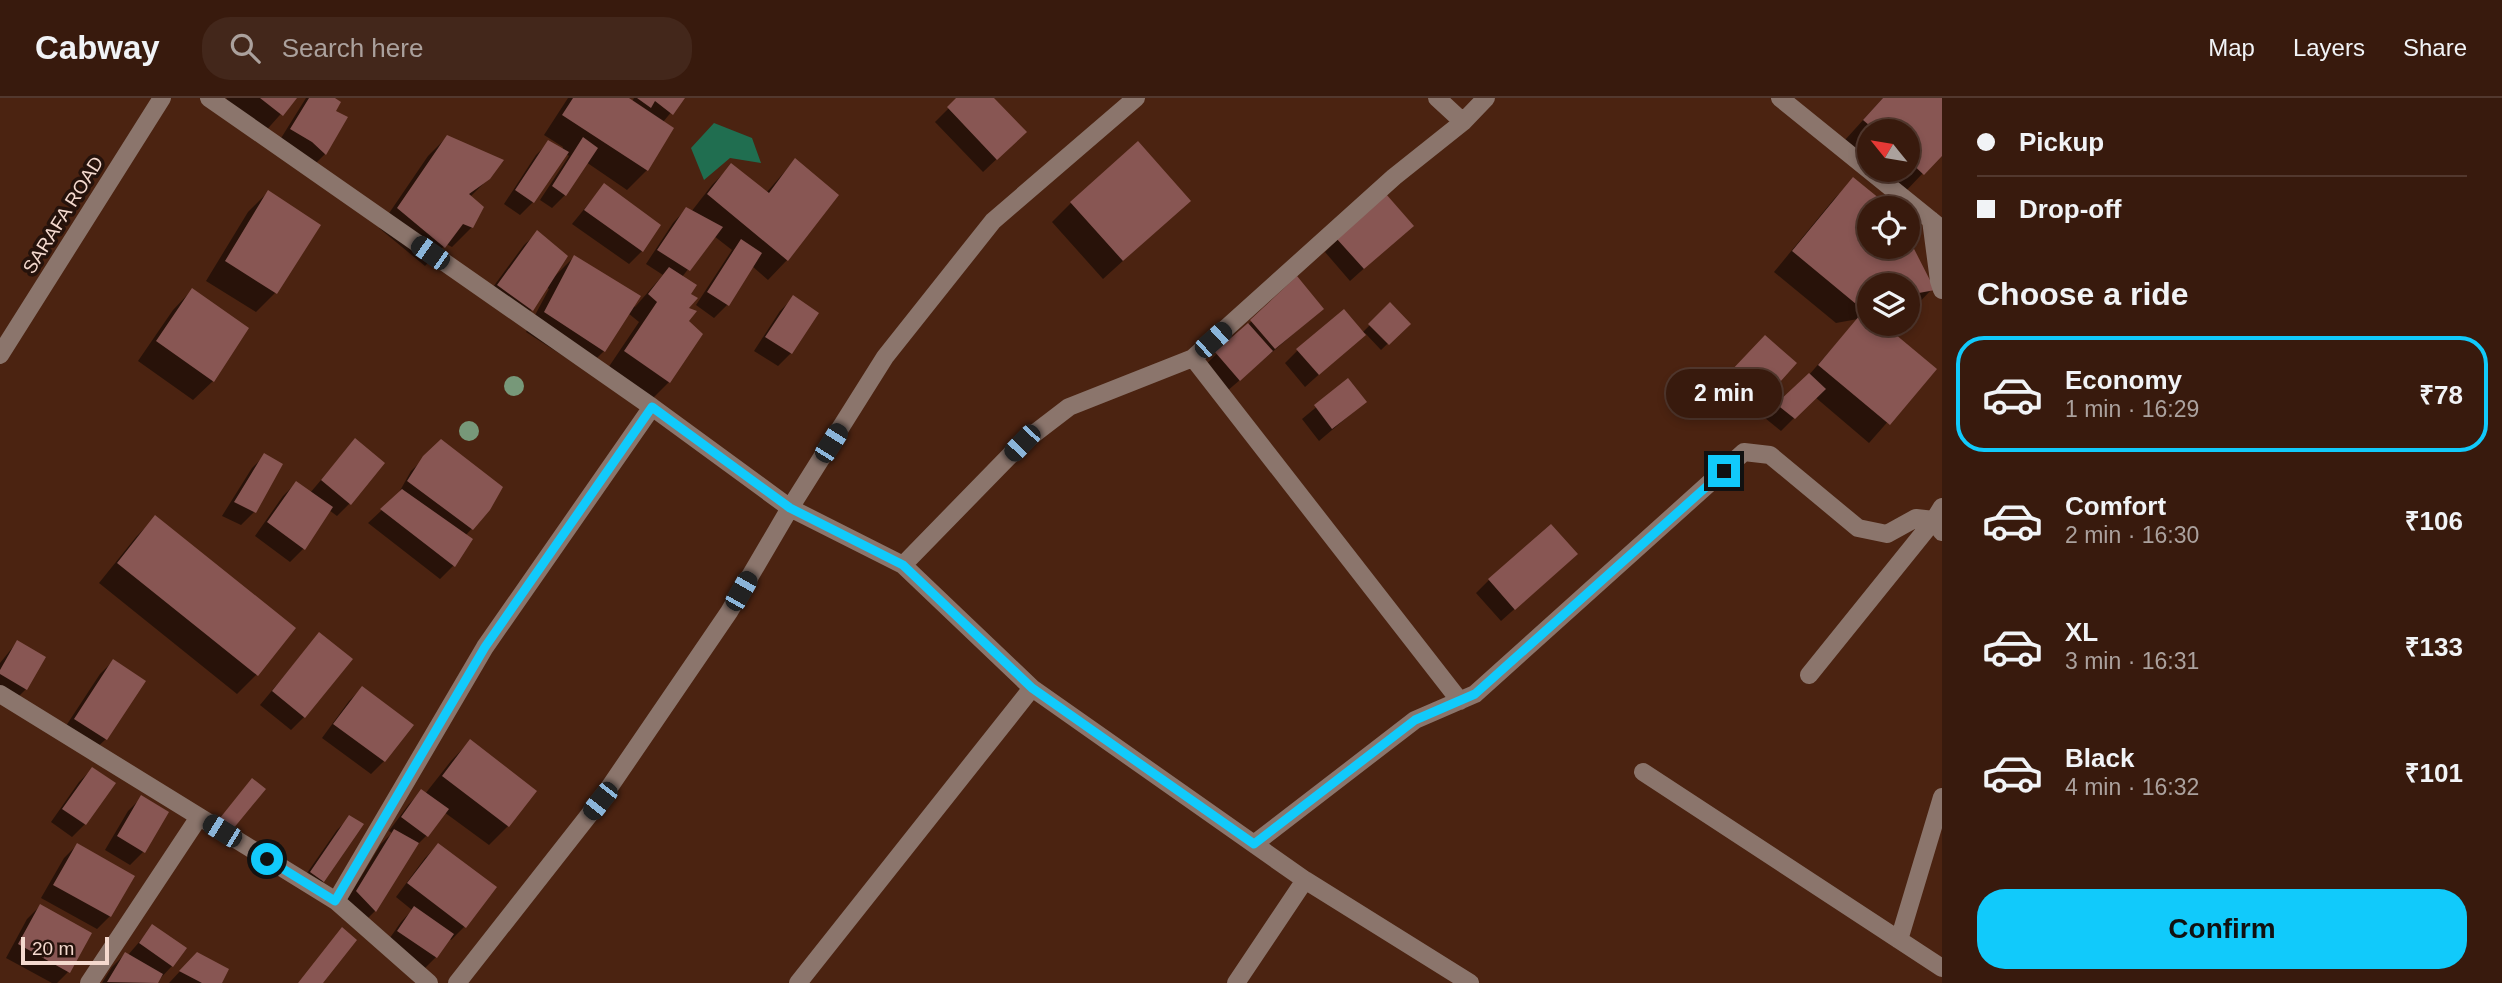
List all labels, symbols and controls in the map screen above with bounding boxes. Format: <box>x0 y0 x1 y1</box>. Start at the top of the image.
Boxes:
search box <box>202 17 692 80</box>
text: Cabway <box>35 29 160 66</box>
icon: search <box>226 29 264 67</box>
text: Search here <box>282 33 423 63</box>
text: Map <box>2208 34 2255 61</box>
text: Layers <box>2293 34 2365 61</box>
text: Share <box>2403 34 2467 61</box>
north arrow <box>1857 119 1920 182</box>
map controls <box>1857 119 1920 336</box>
text: Pickup <box>2019 127 2104 157</box>
street label: SARAFA ROAD <box>19 153 107 277</box>
text: Drop-off <box>2019 194 2122 224</box>
button: locate <box>1857 196 1920 259</box>
car <box>407 232 454 274</box>
button: layers <box>1857 273 1920 336</box>
text: Choose a ride <box>1977 276 2189 312</box>
car <box>1191 318 1236 362</box>
icon: car <box>1981 363 2044 426</box>
text: Economy <box>2065 365 2182 395</box>
callout: 2 min <box>1666 370 1782 418</box>
text: 2 min <box>1694 380 1754 406</box>
text: ₹78 <box>2419 380 2463 410</box>
text: 1 min · 16:29 <box>2065 396 2199 422</box>
car <box>811 420 852 466</box>
car <box>1000 421 1045 465</box>
route end <box>1708 455 1740 487</box>
icon: car <box>1981 489 2044 552</box>
text: Comfort <box>2065 491 2166 521</box>
text: ₹106 <box>2405 506 2463 536</box>
text: 2 min · 16:30 <box>2065 522 2199 548</box>
car <box>722 568 761 614</box>
icon: car <box>1981 615 2044 678</box>
text: XL <box>2065 617 2098 647</box>
text: ₹133 <box>2405 632 2463 662</box>
text: 3 min · 16:31 <box>2065 648 2199 674</box>
icon: car <box>1981 741 2044 804</box>
text: Black <box>2065 743 2134 773</box>
text: ₹101 <box>2405 758 2463 788</box>
text: 4 min · 16:32 <box>2065 774 2199 800</box>
car <box>579 778 622 824</box>
car <box>199 811 246 851</box>
route start <box>251 843 283 875</box>
button: Confirm <box>1977 889 2467 969</box>
scale bar <box>21 934 108 966</box>
text: 20 m <box>32 938 74 959</box>

